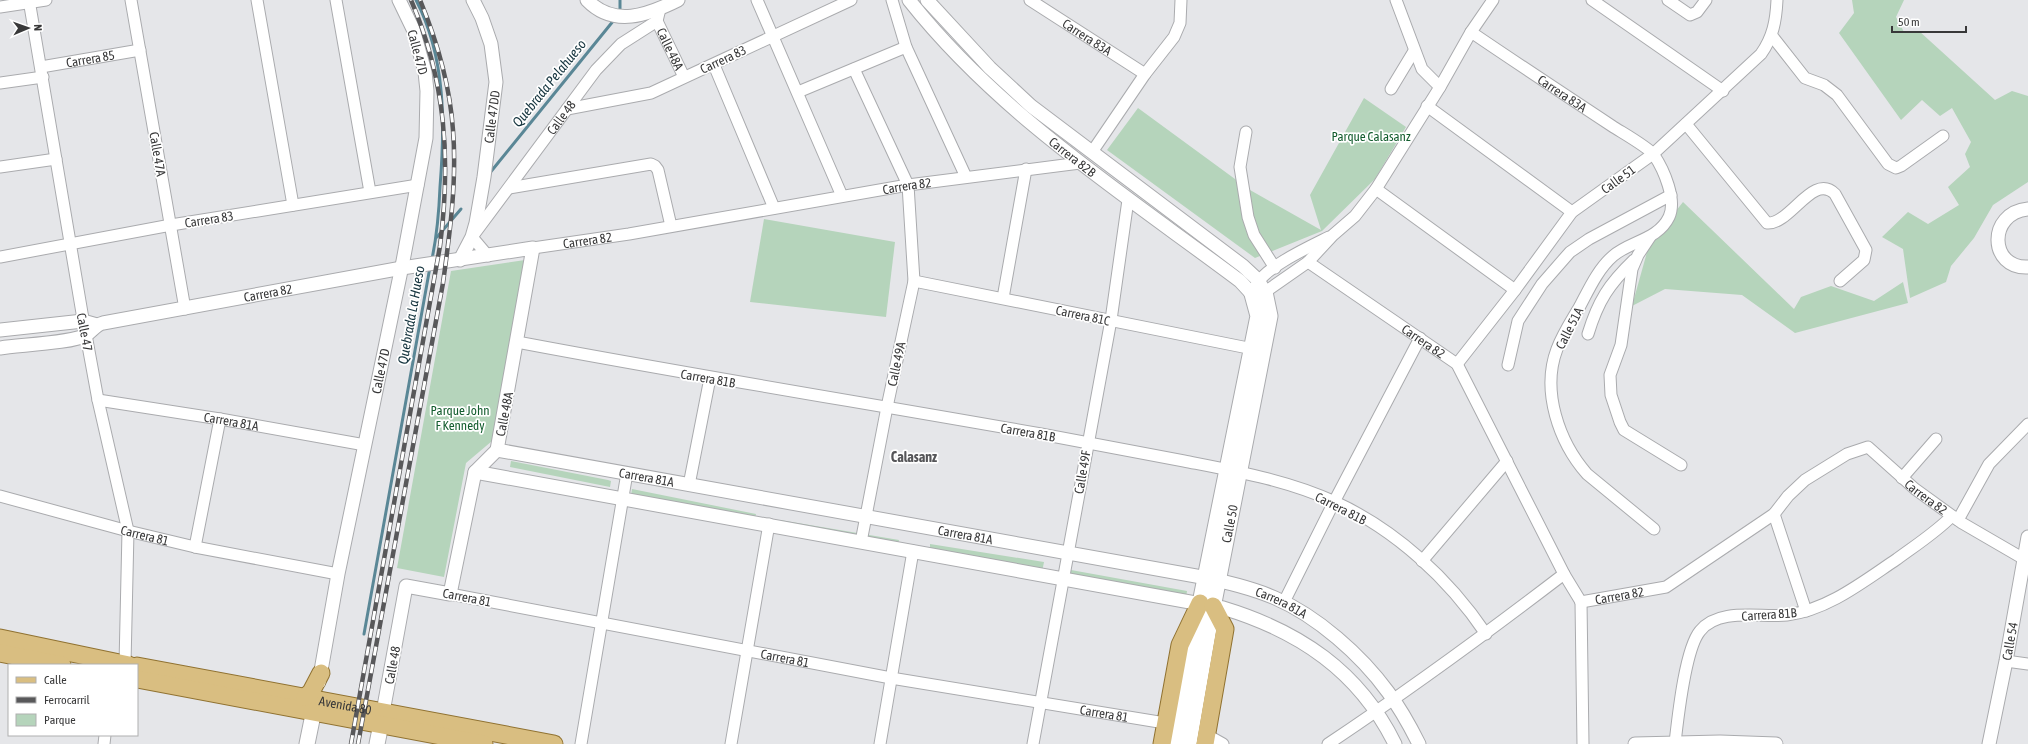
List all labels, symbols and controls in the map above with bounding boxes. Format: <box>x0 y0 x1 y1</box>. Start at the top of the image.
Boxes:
north arrow <box>8 8 48 48</box>
scale bar <box>1892 8 1966 34</box>
text: 50 m <box>1898 15 1920 29</box>
street label: Carrera 83A <box>1060 16 1115 59</box>
text: N <box>32 24 44 31</box>
street label: Calle 48A <box>653 26 687 73</box>
street label: Calle 47D <box>404 28 431 76</box>
water label: Quebrada Pelahueso <box>509 36 589 130</box>
street label: Carrera 83 <box>698 42 749 77</box>
street label: Carrera 85 <box>65 47 116 71</box>
street label: Carrera 83A <box>1535 72 1590 116</box>
street label: Calle 47DD <box>481 89 503 144</box>
street label: Calle 48 <box>544 98 579 138</box>
park label: Parque Calasanz <box>1331 129 1411 144</box>
street label: Calle 47A <box>146 131 169 178</box>
street label: Carrera 82B <box>1046 134 1099 181</box>
street label: Calle 51 <box>1598 162 1638 197</box>
street label: Carrera 82 <box>881 175 932 197</box>
street label: Carrera 83 <box>184 208 234 231</box>
street label: Carrera 82 <box>562 230 613 252</box>
water label: Quebrada La Hueso <box>394 264 428 366</box>
street label: Carrera 82 <box>243 281 294 305</box>
street label: Carrera 81C <box>1054 302 1111 329</box>
street label: Calle 51A <box>1553 304 1587 352</box>
street label: Calle 47 <box>73 312 96 352</box>
street label: Carrera 82 <box>1399 321 1448 362</box>
street label: Calle 49A <box>884 340 909 388</box>
street label: Calle 47D <box>369 347 393 395</box>
street label: Carrera 81B <box>679 366 737 391</box>
street label: Calle 48A <box>493 390 516 438</box>
park label: Parque John F Kennedy <box>431 403 490 433</box>
street label: Carrera 81A <box>203 410 261 434</box>
street label: Carrera 81B <box>999 420 1057 445</box>
street label: Calle 49F <box>1071 448 1094 495</box>
district label: Calasanz <box>891 449 937 465</box>
street label: Carrera 81A <box>618 465 676 490</box>
street label: Carrera 82 <box>1901 476 1950 518</box>
street label: Carrera 81B <box>1313 489 1370 528</box>
street label: Calle 50 <box>1219 503 1241 544</box>
street label: Carrera 81 <box>119 522 170 549</box>
street label: Carrera 81A <box>937 523 995 547</box>
street label: Carrera 81A <box>1253 584 1310 622</box>
street label: Carrera 82 <box>1594 584 1645 607</box>
street label: Carrera 81 <box>441 585 492 610</box>
street label: Carrera 81B <box>1741 605 1798 624</box>
street label: Calle 54 <box>1999 621 2021 661</box>
street label: Calle 48 <box>382 645 403 685</box>
street label: Carrera 81 <box>759 646 810 670</box>
legend <box>8 664 138 736</box>
text: Calle <box>44 673 67 687</box>
text: Ferrocarril <box>44 693 91 707</box>
street label: Avenida 80 <box>318 693 373 718</box>
street label: Carrera 81 <box>1079 702 1130 725</box>
text: Parque <box>44 713 76 727</box>

